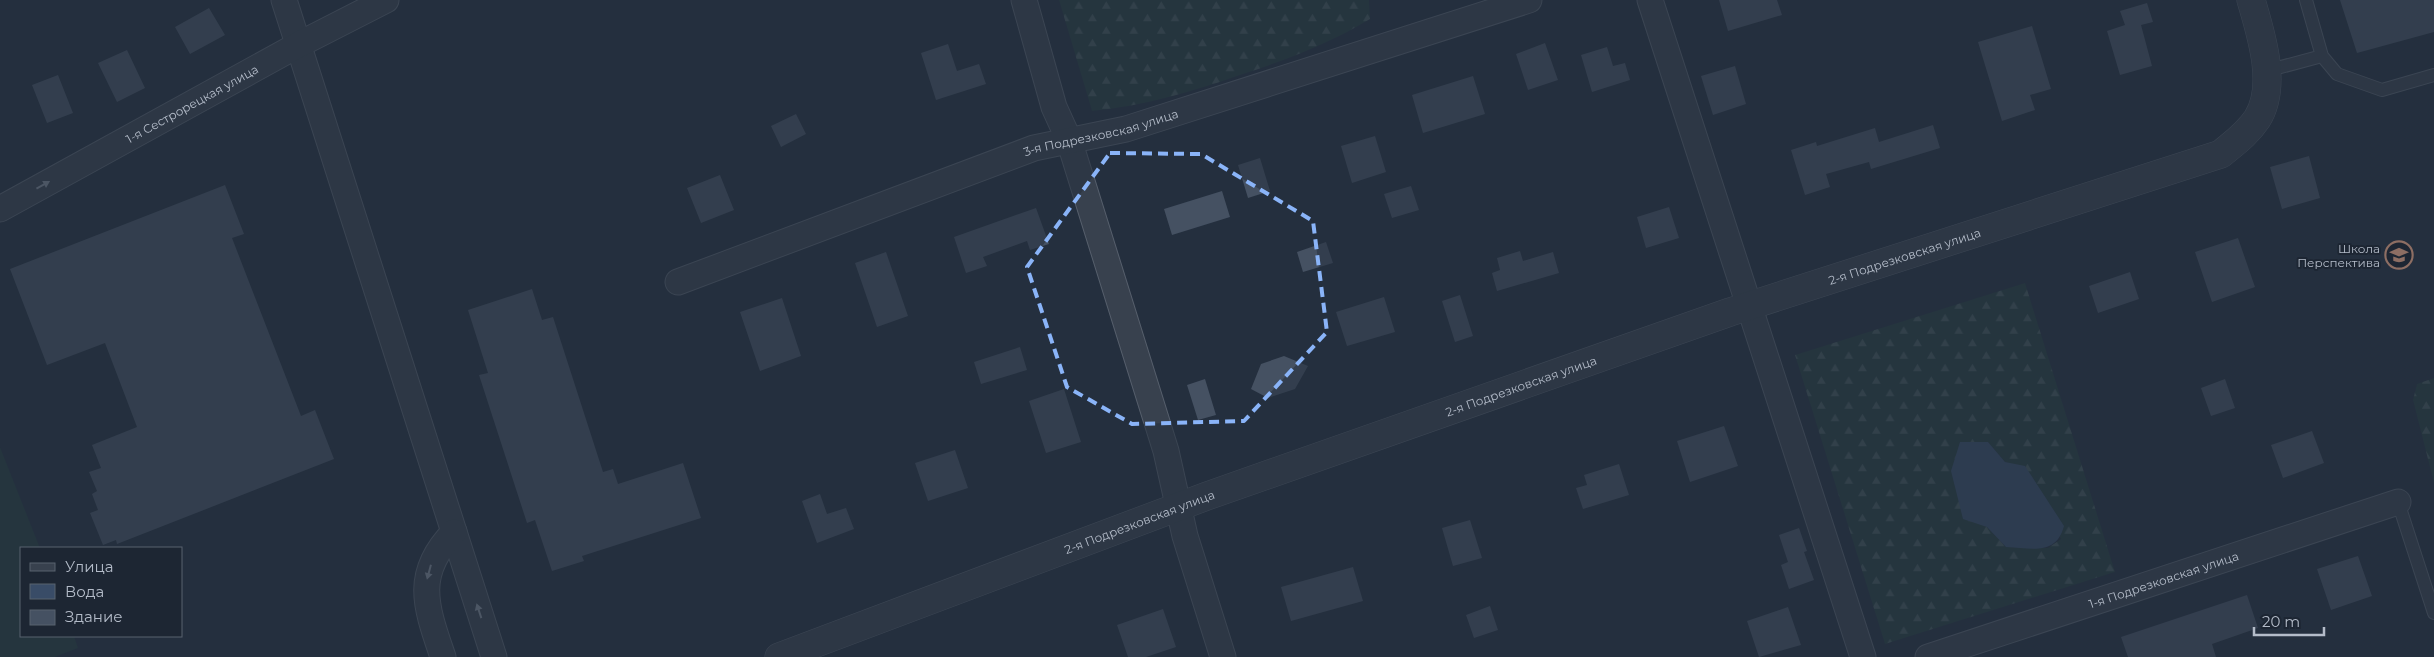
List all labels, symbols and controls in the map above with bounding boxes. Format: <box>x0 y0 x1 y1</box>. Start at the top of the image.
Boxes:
street label: 1-я Сестрорецкая улица <box>123 61 261 146</box>
street label: 3-я Подрезковская улица <box>1021 105 1180 159</box>
one-way arrow <box>36 181 49 190</box>
street label: 2-я Подрезковская улица <box>1826 224 1983 287</box>
school or university icon: Школа Перспектива <box>2384 240 2414 270</box>
place label: Школа Перспектива <box>2297 241 2380 270</box>
street label: 2-я Подрезковская улица <box>1443 352 1598 419</box>
street label: 2-я Подрезковская улица <box>1062 486 1216 556</box>
legend <box>20 547 182 637</box>
street label: 1-я Подрезковская улица <box>2087 548 2240 611</box>
text: Улица <box>65 557 113 576</box>
one-way arrow <box>425 565 433 580</box>
text: Вода <box>65 582 104 601</box>
one-way arrow <box>475 603 483 618</box>
scale bar <box>2254 604 2324 636</box>
text: Здание <box>65 607 123 626</box>
text: 20 m <box>2262 612 2300 631</box>

